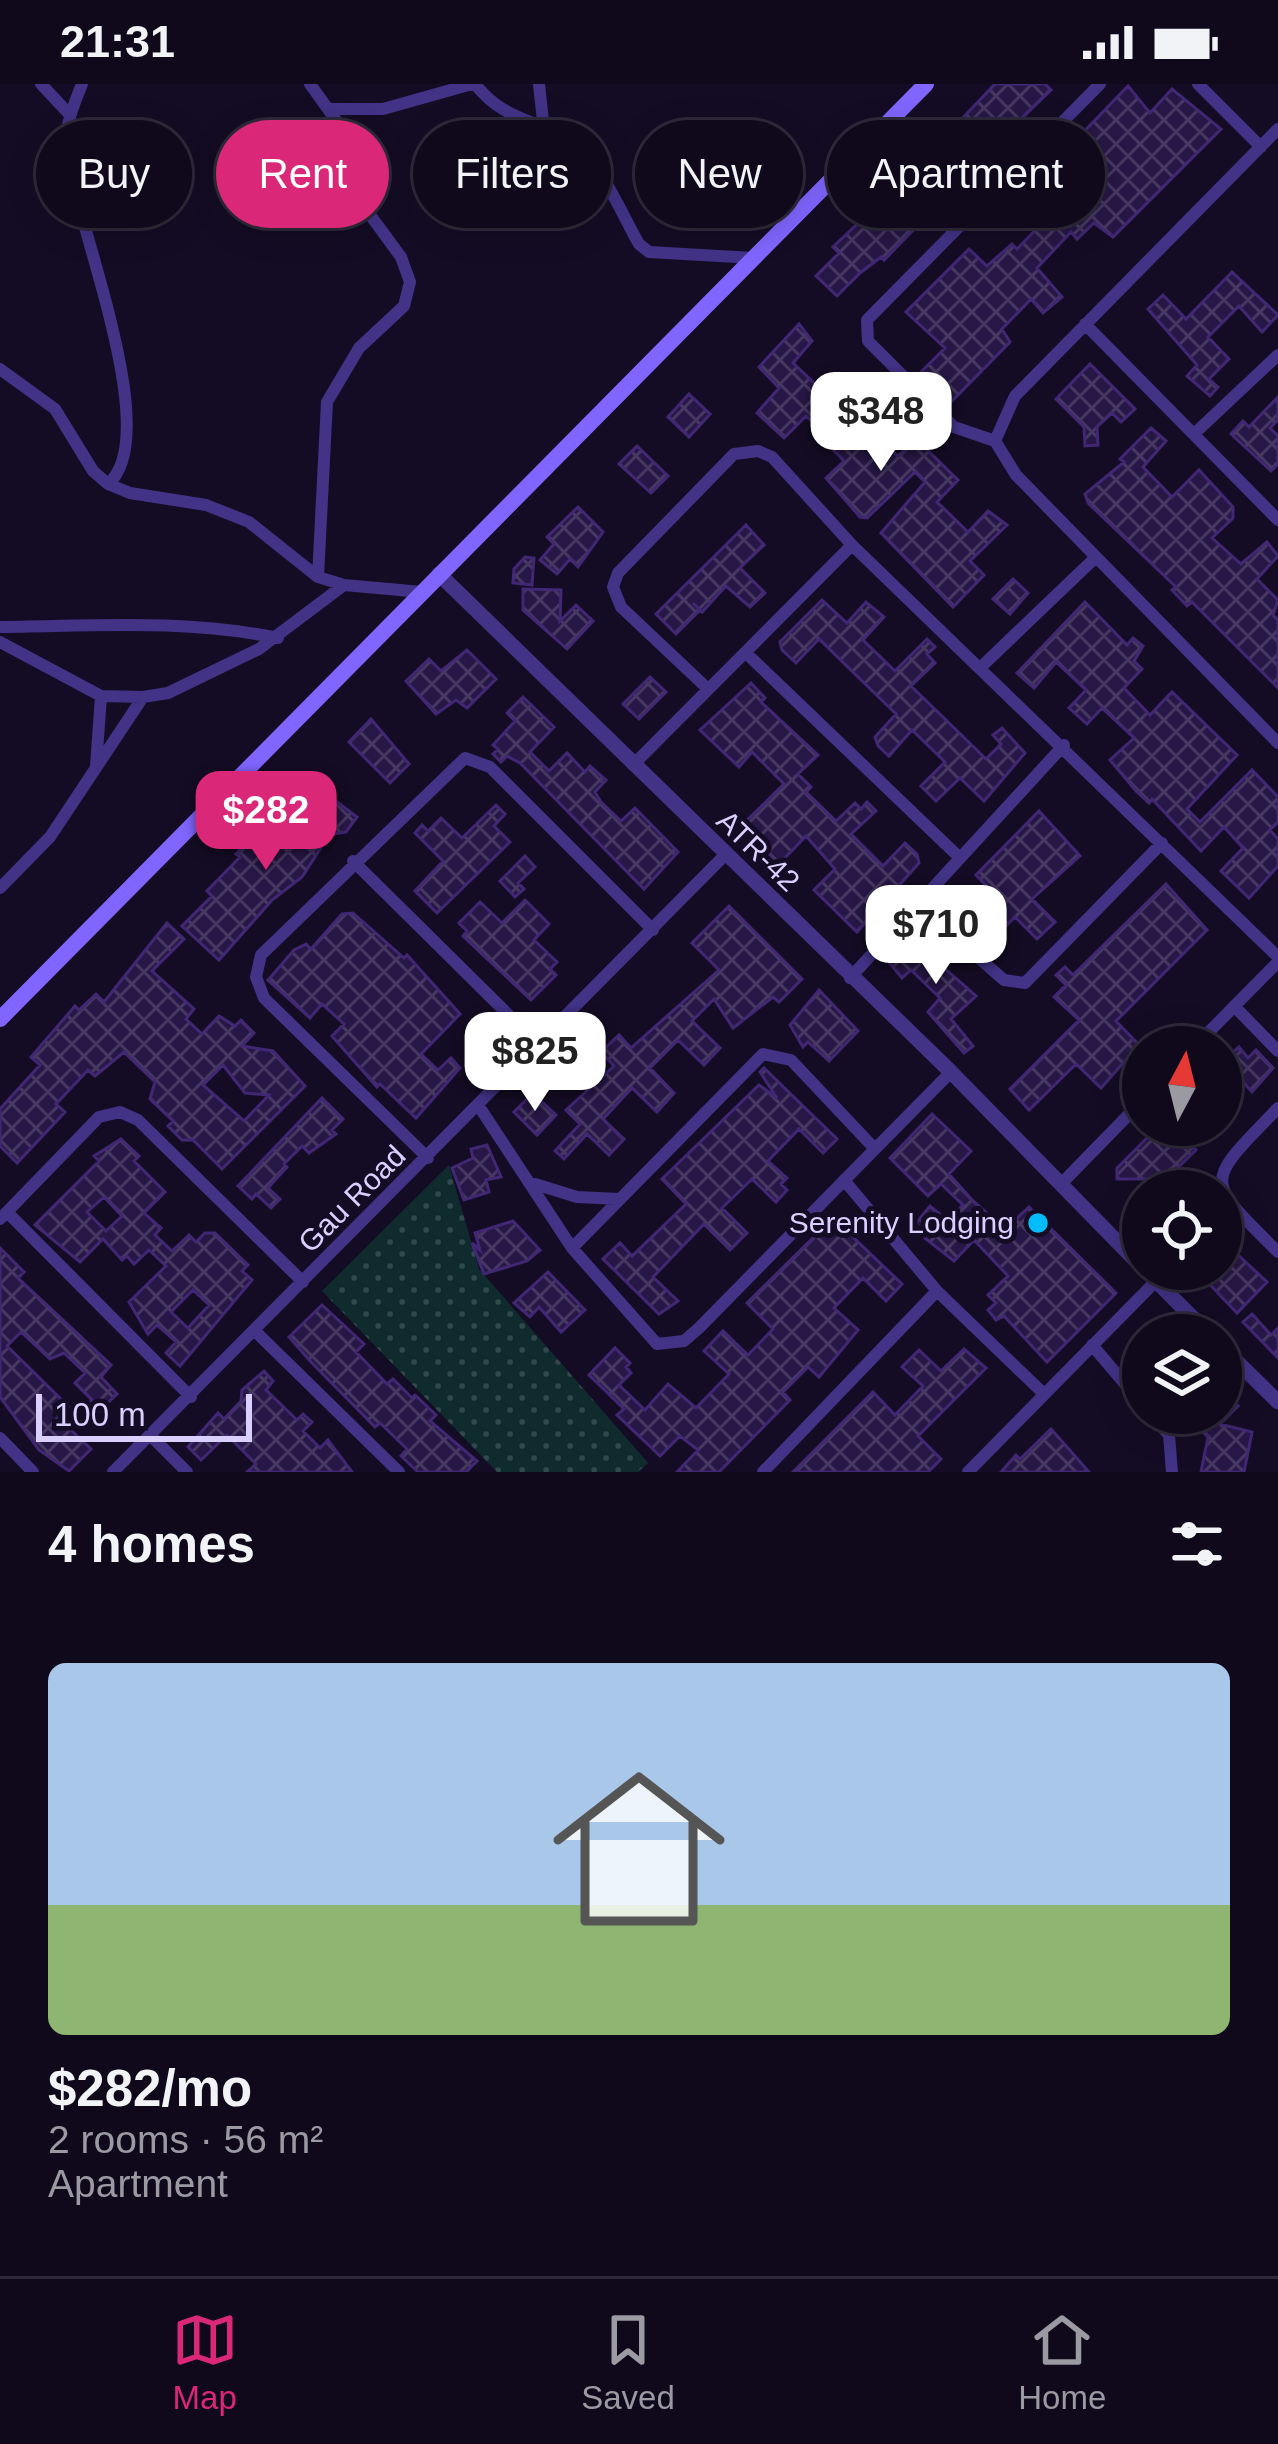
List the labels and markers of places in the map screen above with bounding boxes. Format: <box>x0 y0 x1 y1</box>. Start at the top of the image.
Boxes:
pin: $348 <box>810 372 952 474</box>
pin: $282 <box>195 771 337 873</box>
pin: $710 <box>865 885 1007 987</box>
pin: $825 <box>464 1012 606 1114</box>
place label: Serenity Lodging <box>789 1206 1014 1239</box>
marker: Serenity Lodging <box>1025 1210 1051 1236</box>

